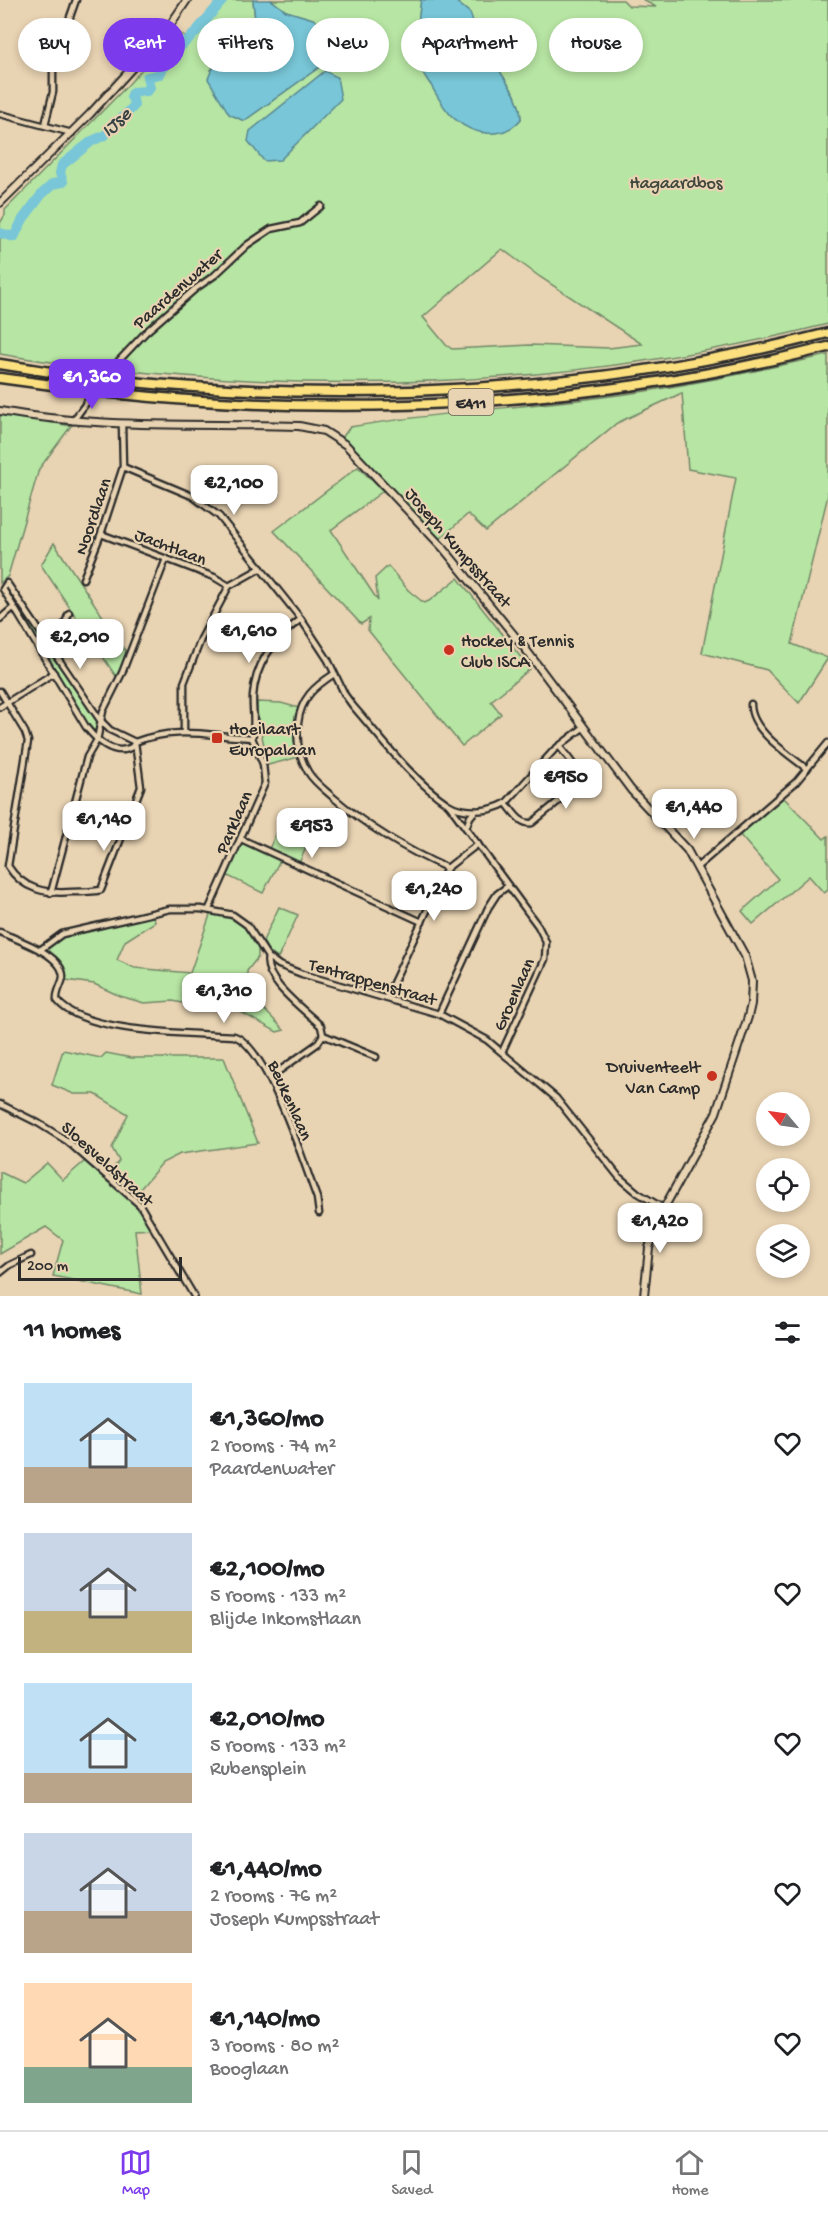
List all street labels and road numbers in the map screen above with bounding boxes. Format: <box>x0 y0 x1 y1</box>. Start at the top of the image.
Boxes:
street label: Paardenwater <box>129 244 229 335</box>
road number: E411 <box>448 389 494 415</box>
street label: Noordlaan <box>71 475 117 558</box>
street label: Joseph Kumpsstraat <box>399 484 516 614</box>
street label: Jachtlaan <box>131 525 209 572</box>
street label: Parklaan <box>212 788 259 859</box>
street label: Tentrappenstraat <box>305 955 440 1012</box>
street label: Groenlaan <box>490 955 541 1035</box>
street label: Beukenlaan <box>261 1057 316 1145</box>
street label: Sloesveldstraat <box>56 1118 158 1213</box>

